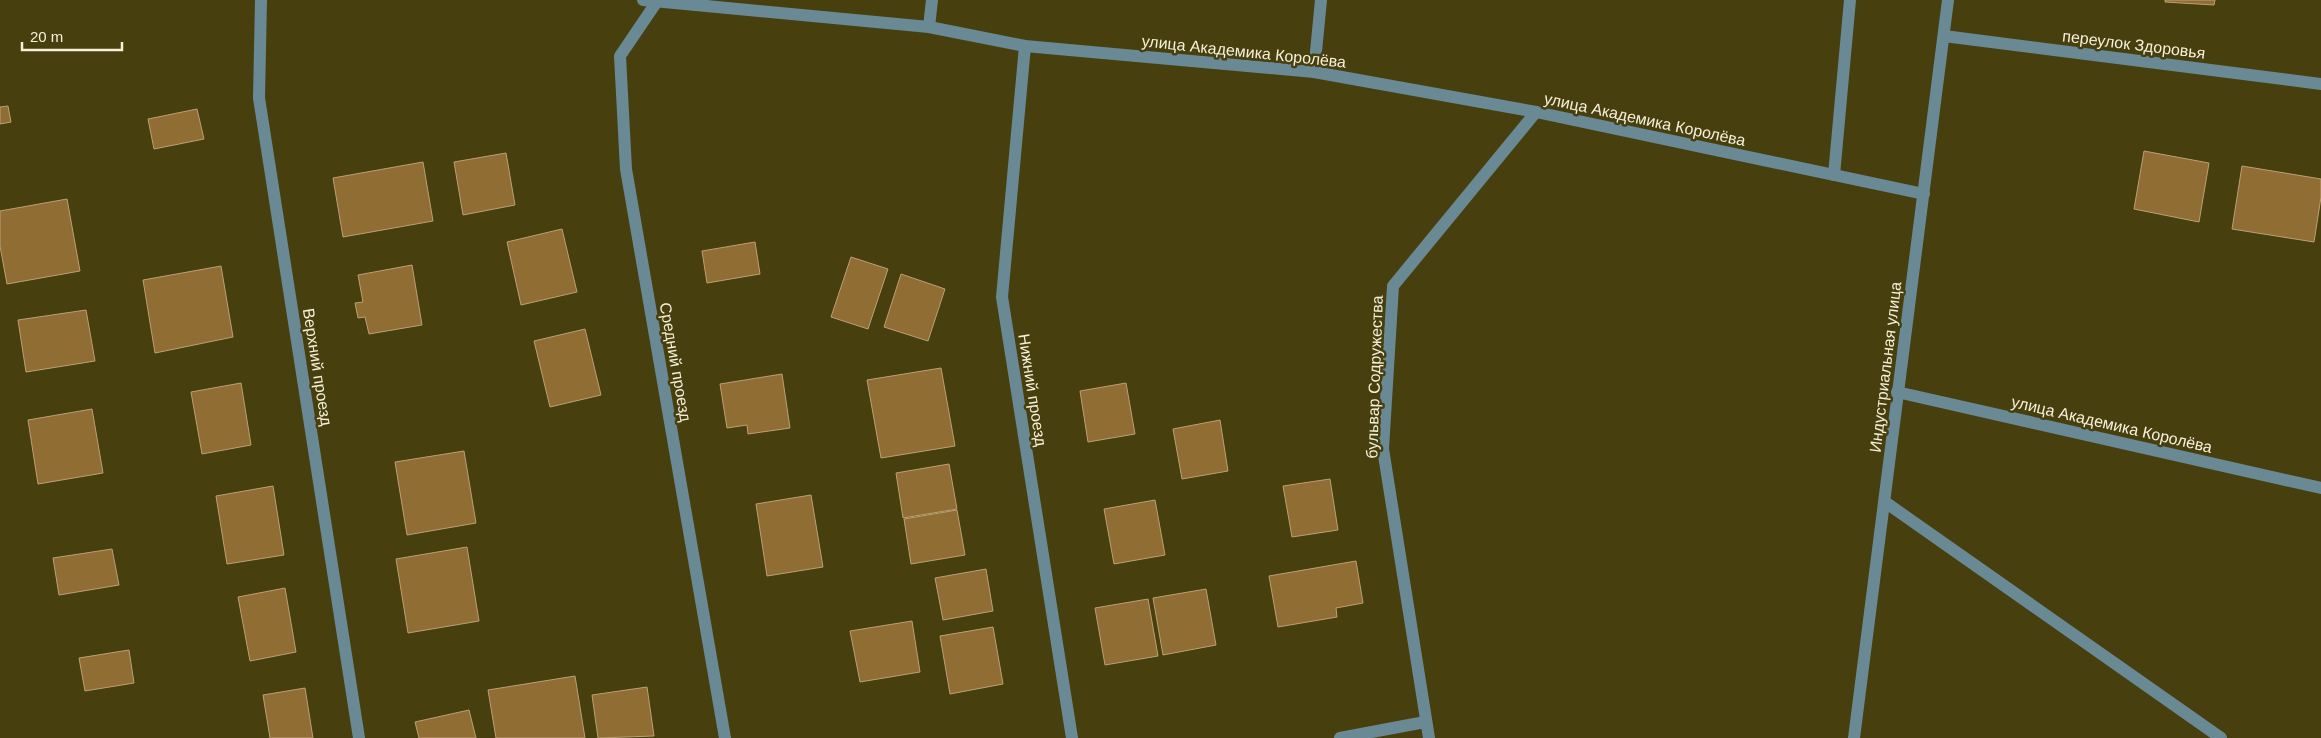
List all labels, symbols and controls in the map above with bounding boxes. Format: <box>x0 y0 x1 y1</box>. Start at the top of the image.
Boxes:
scale bar <box>22 20 122 52</box>
street label: переулок Здоровья <box>2061 27 2206 62</box>
text: 20 m <box>30 28 63 45</box>
street label: улица Академика Королёва <box>1141 32 1347 71</box>
street label: улица Академика Королёва <box>1543 90 1747 149</box>
street label: Индустриальная улица <box>1867 281 1904 453</box>
street label: бульвар Содружества <box>1363 295 1386 459</box>
street label: Средний проезд <box>657 301 694 424</box>
street label: Верхний проезд <box>300 307 335 428</box>
street label: Нижний проезд <box>1015 333 1050 448</box>
street label: улица Академика Королёва <box>2010 393 2214 456</box>

